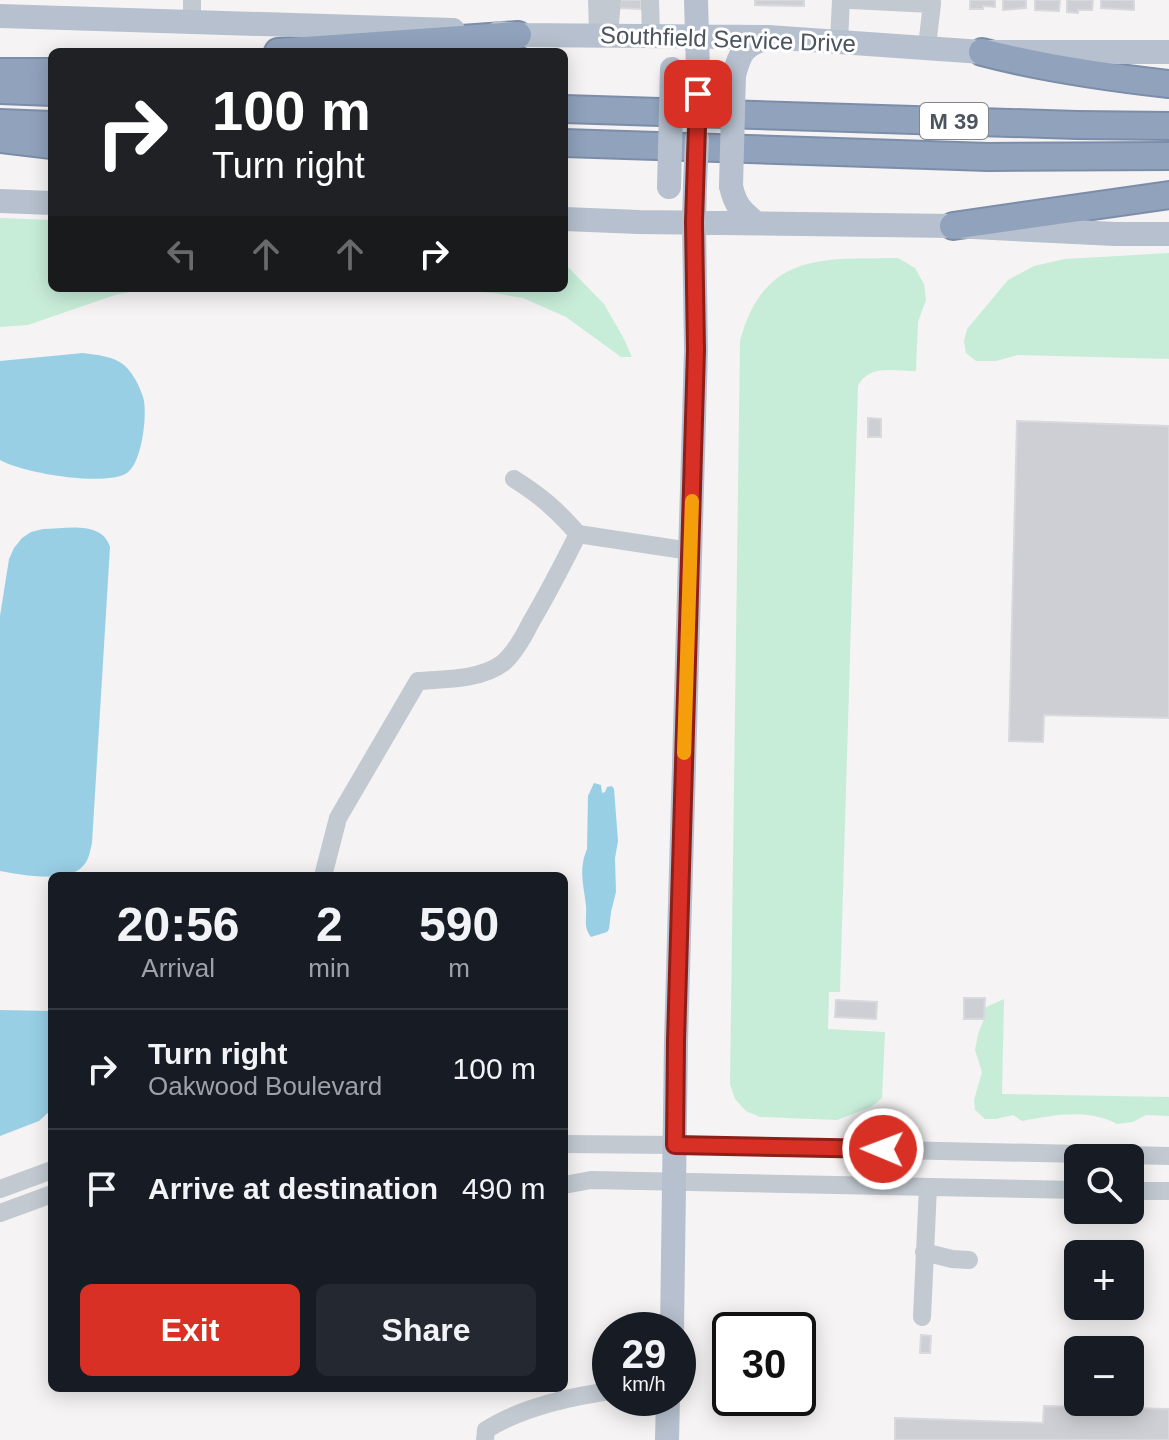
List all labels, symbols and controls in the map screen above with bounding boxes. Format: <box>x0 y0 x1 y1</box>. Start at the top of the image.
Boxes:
street label: Southfield Service Drive <box>600 21 856 57</box>
pin <box>664 60 732 128</box>
icon: arrive <box>676 72 720 116</box>
text: 100 m <box>212 79 371 142</box>
icon: right <box>80 80 184 184</box>
road number: M 39 <box>920 103 988 139</box>
text: Turn right <box>212 145 365 186</box>
icon: left <box>160 232 204 276</box>
icon: ahead <box>244 232 288 276</box>
icon: ahead <box>328 232 372 276</box>
icon: right <box>412 232 456 276</box>
text: 20:56 <box>117 898 240 951</box>
text: 2 <box>316 898 343 951</box>
text: 590 <box>419 898 499 951</box>
text: Arrival <box>141 953 215 983</box>
text: min <box>308 953 350 983</box>
text: m <box>448 953 470 983</box>
text: Turn right <box>148 1037 287 1070</box>
icon: right <box>80 1047 124 1091</box>
text: 100 m <box>453 1052 536 1085</box>
text: Oakwood Boulevard <box>148 1071 382 1101</box>
position arrow <box>841 1107 925 1191</box>
map controls <box>1064 1144 1144 1416</box>
button: search <box>1064 1144 1144 1224</box>
icon: arrive <box>80 1167 124 1211</box>
text: Arrive at destination <box>148 1172 438 1205</box>
text: 490 m <box>462 1172 545 1205</box>
button: + <box>1064 1240 1144 1320</box>
button: Exit <box>80 1284 300 1376</box>
button: Share <box>316 1284 536 1376</box>
speed limit sign: 30 <box>712 1312 816 1416</box>
text: 29 <box>622 1332 666 1376</box>
button: − <box>1064 1336 1144 1416</box>
text: km/h <box>622 1373 666 1395</box>

